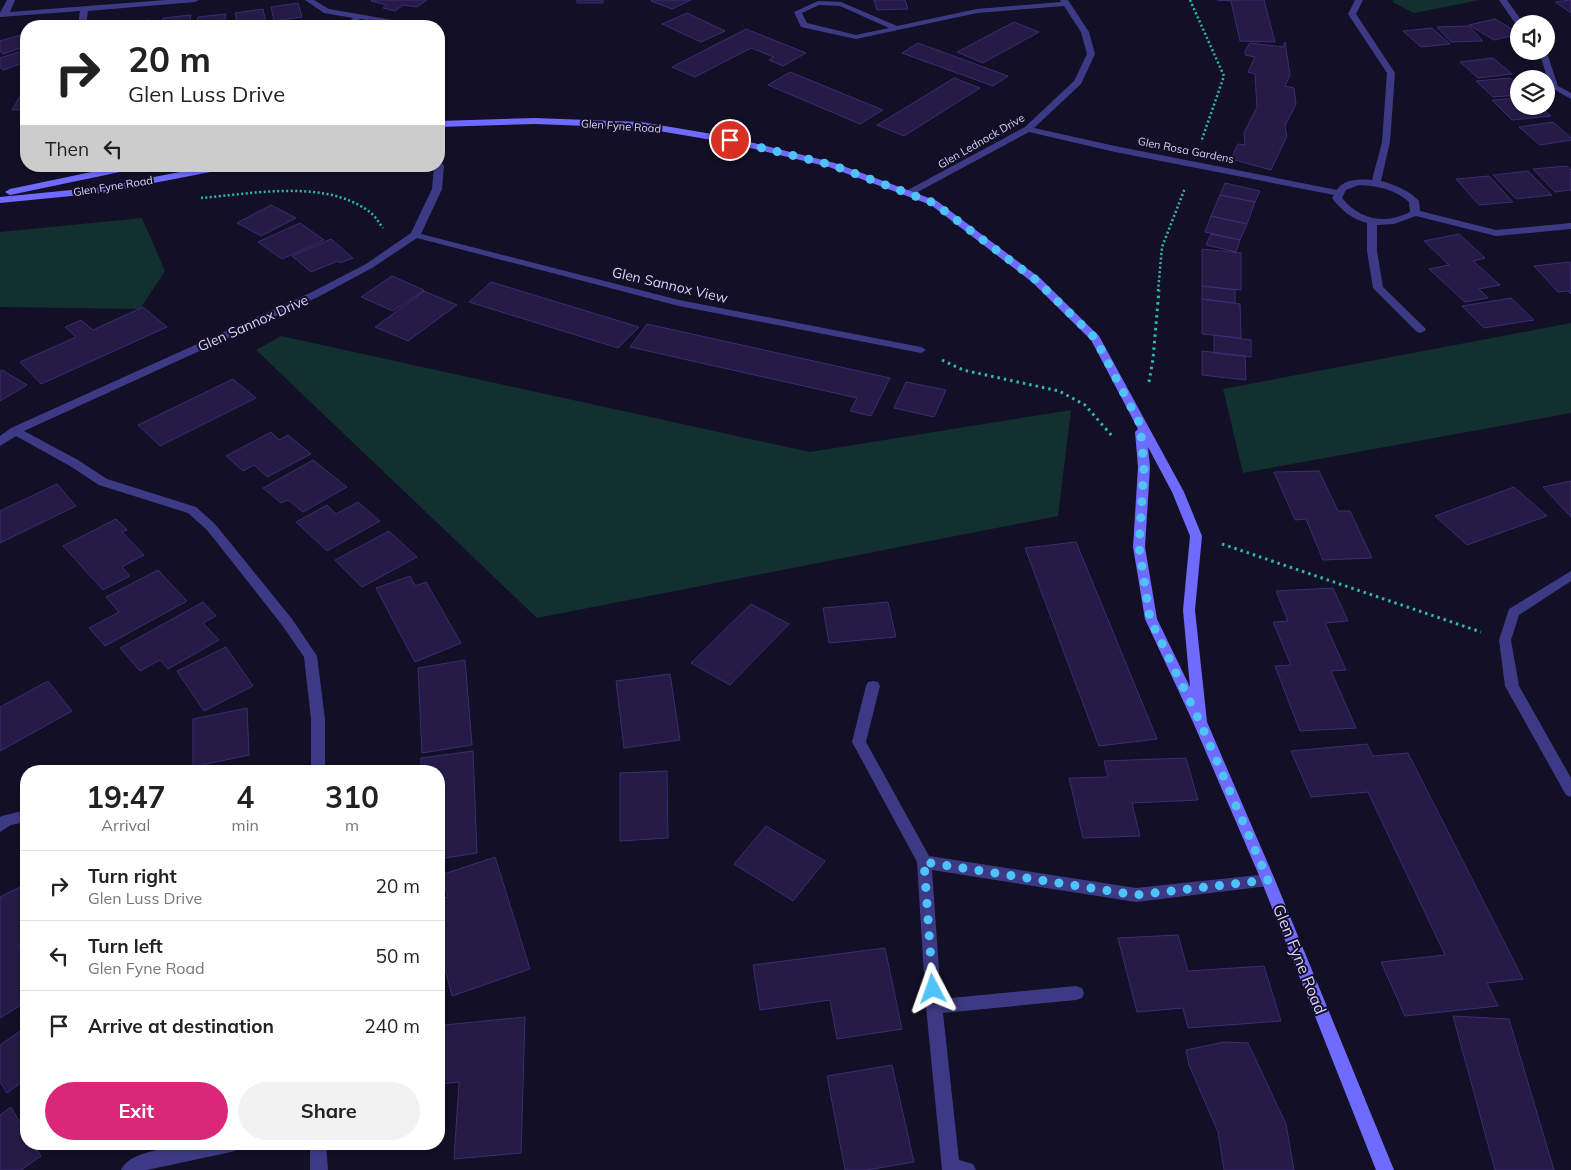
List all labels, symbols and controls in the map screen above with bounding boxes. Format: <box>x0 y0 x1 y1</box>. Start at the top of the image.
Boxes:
map controls <box>1510 15 1555 115</box>
button: sound <box>1510 15 1555 60</box>
text: 20 m <box>128 37 211 81</box>
icon: right <box>45 40 110 105</box>
button: layers <box>1510 70 1555 115</box>
text: Glen Luss Drive <box>128 80 285 108</box>
street label: Glen Lednock Drive <box>935 110 1027 172</box>
street label: Glen Fyne Road <box>581 116 661 136</box>
pin <box>709 119 751 161</box>
icon: arrive <box>716 126 744 154</box>
street label: Glen Rosa Gardens <box>1137 134 1235 166</box>
icon: left <box>99 135 127 163</box>
text: Then <box>45 137 89 161</box>
street label: Glen Fyne Road <box>72 173 154 199</box>
street label: Glen Sannox View <box>610 263 730 307</box>
street label: Glen Sannox Drive <box>195 291 311 355</box>
text: 19:47 <box>86 778 166 816</box>
text: 4 <box>236 778 254 816</box>
text: 310 <box>325 778 379 816</box>
text: Arrival <box>101 815 150 835</box>
text: min <box>232 815 259 835</box>
text: m <box>345 815 359 835</box>
text: Turn right <box>88 864 177 888</box>
icon: right <box>45 872 73 900</box>
text: 20 m <box>376 874 420 898</box>
text: Glen Luss Drive <box>88 888 202 908</box>
street label: Glen Fyne Road <box>1269 901 1331 1017</box>
text: Turn left <box>88 934 163 958</box>
icon: left <box>45 942 73 970</box>
text: 50 m <box>376 944 420 968</box>
text: Glen Fyne Road <box>88 958 205 978</box>
position arrow <box>906 962 958 1014</box>
icon: arrive <box>45 1012 73 1040</box>
text: Arrive at destination <box>88 1014 274 1038</box>
text: 240 m <box>364 1014 420 1038</box>
button: Exit <box>45 1082 228 1140</box>
button: Share <box>238 1082 420 1140</box>

